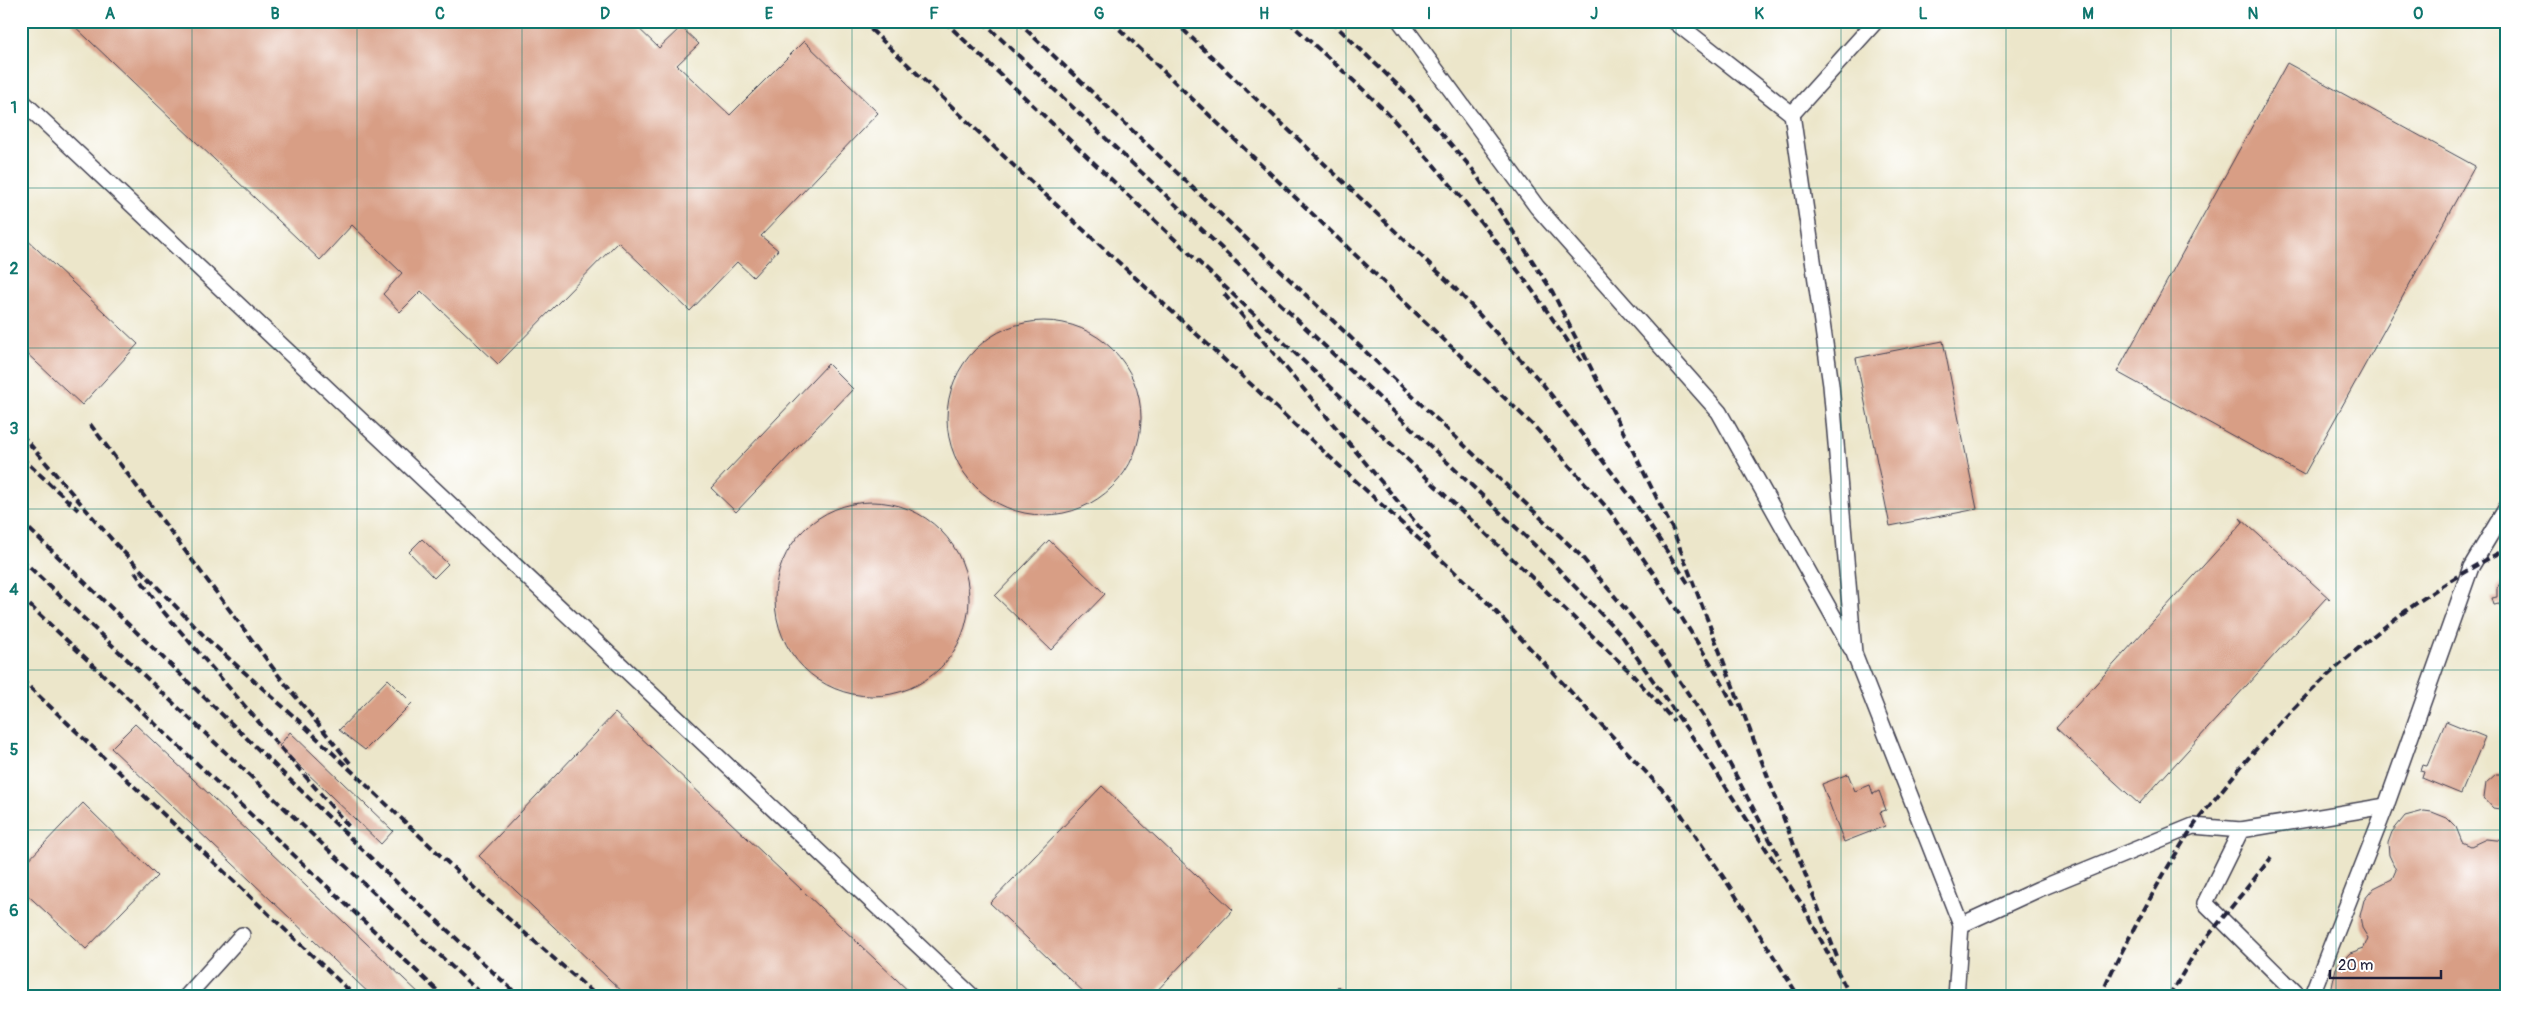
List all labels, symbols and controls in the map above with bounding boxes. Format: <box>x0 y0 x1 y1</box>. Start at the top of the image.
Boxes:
text: A <box>105 4 116 24</box>
text: B <box>270 4 280 24</box>
text: C <box>435 4 445 24</box>
text: D <box>600 4 610 24</box>
text: E <box>765 4 774 24</box>
text: F <box>929 4 939 24</box>
text: G <box>1094 4 1105 24</box>
text: H <box>1259 4 1269 24</box>
text: I <box>1427 4 1431 24</box>
text: J <box>1590 4 1598 24</box>
text: K <box>1754 4 1764 24</box>
text: L <box>1918 4 1928 24</box>
text: M <box>2082 4 2094 24</box>
text: N <box>2248 4 2259 24</box>
text: O <box>2413 4 2423 24</box>
text: 1 <box>11 98 17 118</box>
text: 2 <box>10 259 19 279</box>
text: 3 <box>10 419 19 439</box>
text: 4 <box>9 580 19 600</box>
text: 5 <box>10 740 19 760</box>
text: 6 <box>9 901 19 921</box>
scale bar <box>2330 948 2442 980</box>
text: 20 m <box>2338 956 2373 975</box>

